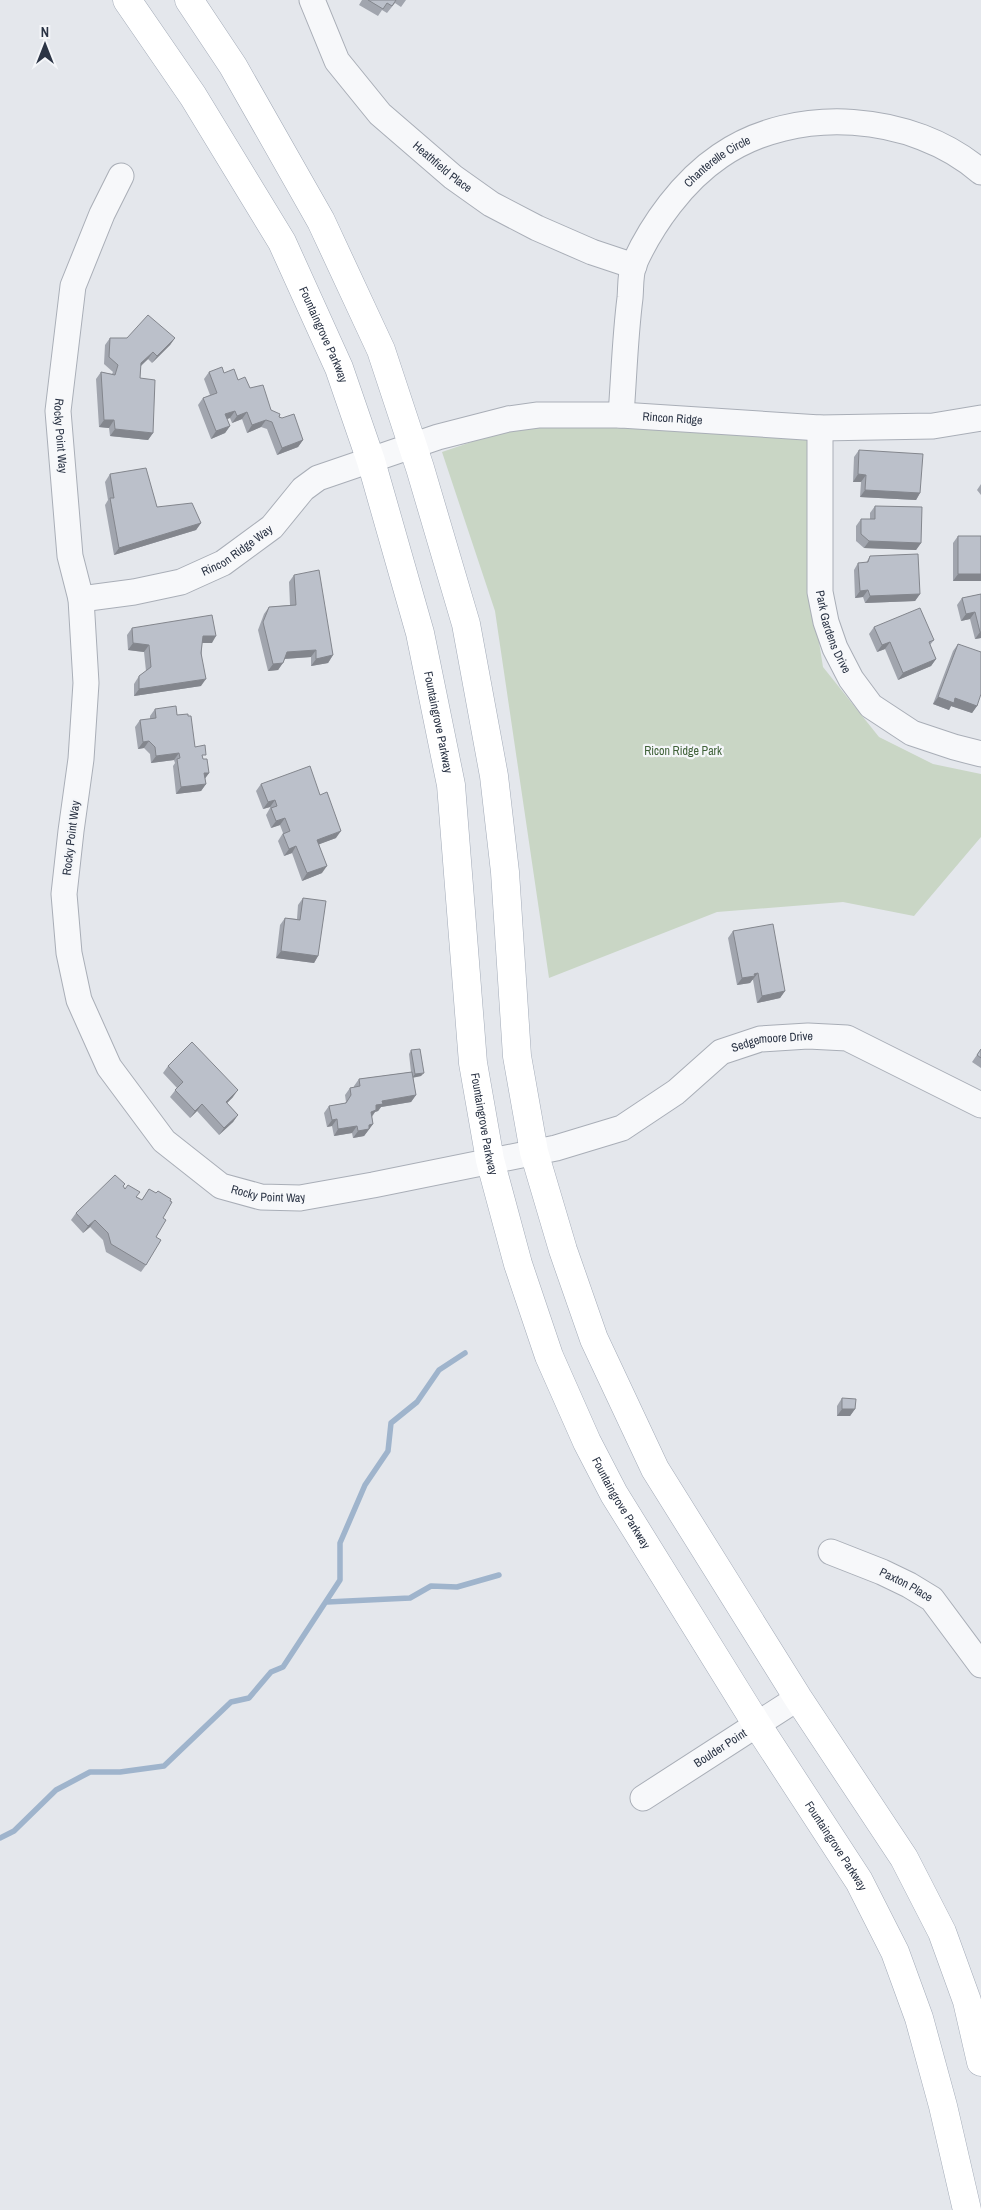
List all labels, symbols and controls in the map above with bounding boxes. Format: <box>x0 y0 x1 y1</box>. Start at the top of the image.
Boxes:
north arrow <box>20 20 70 70</box>
text: N <box>41 23 49 41</box>
street label: Chanterelle Circle <box>680 132 753 191</box>
street label: Heathfield Place <box>409 138 475 196</box>
street label: Fountaingrove Parkway <box>295 284 351 385</box>
street label: Rocky Point Way <box>50 398 71 474</box>
street label: Rincon Ridge <box>642 408 703 428</box>
street label: Rincon Ridge Way <box>199 521 276 580</box>
street label: Park Gardens Drive <box>812 589 855 676</box>
street label: Fountaingrove Parkway <box>420 670 456 775</box>
park label: Ricon Ridge Park <box>644 743 722 759</box>
street label: Rocky Point Way <box>58 800 84 876</box>
street label: Sedgemoore Drive <box>729 1028 813 1056</box>
street label: Fountaingrove Parkway <box>467 1072 502 1177</box>
street label: Rocky Point Way <box>229 1181 307 1206</box>
street label: Fountaingrove Parkway <box>588 1454 654 1552</box>
street label: Paxton Place <box>877 1564 936 1606</box>
street label: Boulder Point <box>691 1725 750 1771</box>
street label: Fountaingrove Parkway <box>801 1798 871 1894</box>

